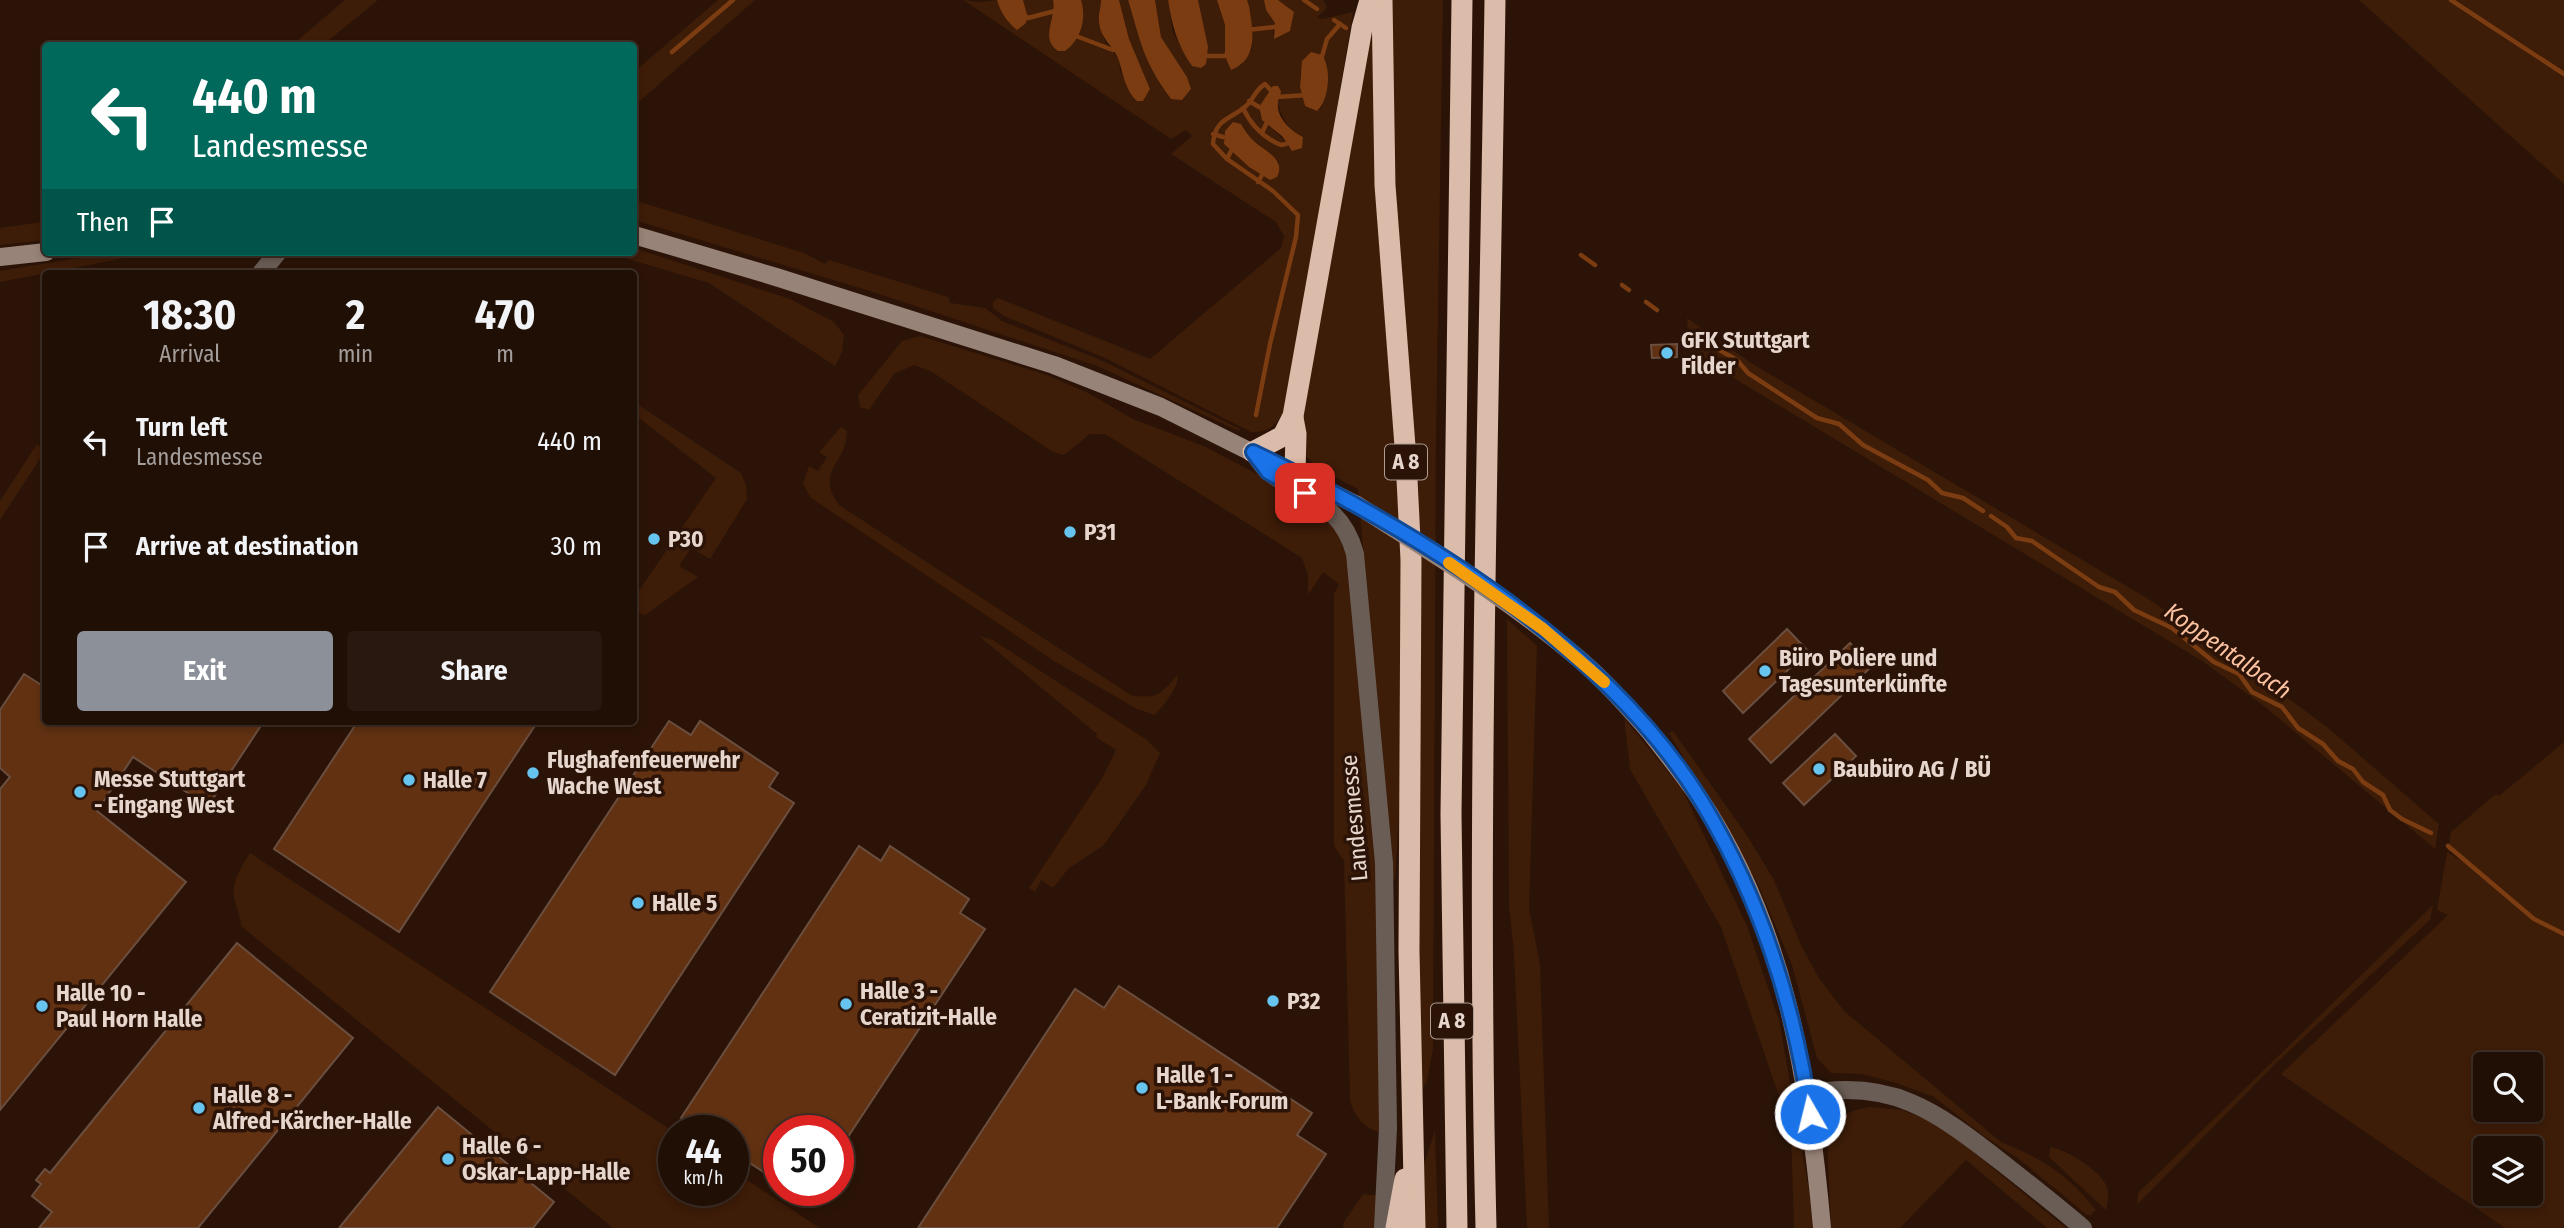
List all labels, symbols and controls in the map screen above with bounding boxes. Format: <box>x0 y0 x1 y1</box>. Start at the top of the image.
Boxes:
text: 440 m <box>192 67 317 126</box>
icon: left <box>77 70 168 161</box>
text: Landesmesse <box>192 127 368 165</box>
icon: arrive <box>143 203 181 241</box>
text: Then <box>77 207 129 238</box>
text: 18:30 <box>143 290 236 340</box>
text: 2 <box>346 290 365 340</box>
text: 470 <box>475 290 536 340</box>
place label: GFK Stuttgart Filder <box>1681 326 1810 380</box>
text: Arrival <box>159 340 220 368</box>
text: min <box>338 340 373 368</box>
text: m <box>496 340 514 368</box>
marker: GFK Stuttgart Filder <box>1659 345 1675 361</box>
text: Turn left <box>136 412 228 443</box>
icon: left <box>77 423 115 461</box>
text: 440 m <box>537 426 602 457</box>
text: Landesmesse <box>136 443 263 471</box>
road number: A 8 <box>1385 444 1427 480</box>
pin <box>1275 463 1335 523</box>
icon: arrive <box>1286 474 1324 512</box>
place label: P31 <box>1084 518 1116 546</box>
marker: P31 <box>1062 524 1078 540</box>
place label: P30 <box>668 525 704 553</box>
icon: arrive <box>77 528 115 566</box>
text: Arrive at destination <box>136 531 359 562</box>
text: 30 m <box>551 531 602 562</box>
marker: P30 <box>646 531 662 547</box>
water label: Koppentalbach <box>2159 597 2297 705</box>
button: Exit <box>77 631 333 711</box>
button: Share <box>347 631 602 711</box>
place label: Büro Poliere und Tagesunterkünfte <box>1779 644 1947 698</box>
marker: Büro Poliere und Tagesunterkünfte <box>1757 663 1773 679</box>
place label: Flughafenfeuerwehr Wache West <box>547 746 741 800</box>
street label: Landesmesse <box>1335 754 1373 882</box>
place label: Baubüro AG / BÜ <box>1833 755 1991 783</box>
marker: Baubüro AG / BÜ <box>1811 761 1827 777</box>
place label: Messe Stuttgart - Eingang West <box>94 765 246 819</box>
marker: Flughafenfeuerwehr Wache West <box>525 765 541 781</box>
place label: Halle 7 <box>423 766 487 794</box>
marker: Halle 7 <box>401 772 417 788</box>
marker: Messe Stuttgart - Eingang West <box>72 784 88 800</box>
place label: Halle 5 <box>652 889 717 917</box>
marker: Halle 5 <box>630 895 646 911</box>
place label: Halle 3 - Ceratizit-Halle <box>860 977 997 1031</box>
place label: Halle 10 - Paul Horn Halle <box>56 979 203 1033</box>
place label: P32 <box>1287 987 1321 1015</box>
marker: P32 <box>1265 993 1281 1009</box>
marker: Halle 3 - Ceratizit-Halle <box>838 996 854 1012</box>
marker: Halle 10 - Paul Horn Halle <box>34 998 50 1014</box>
road number: A 8 <box>1431 1004 1473 1038</box>
map controls <box>2473 1052 2543 1206</box>
button: search <box>2473 1052 2543 1122</box>
place label: Halle 1 - L-Bank-Forum <box>1156 1061 1288 1115</box>
position arrow <box>1773 1077 1847 1151</box>
marker: Halle 1 - L-Bank-Forum <box>1134 1080 1150 1096</box>
place label: Halle 8 - Alfred-Kärcher-Halle <box>212 1081 412 1135</box>
marker: Halle 8 - Alfred-Kärcher-Halle <box>191 1100 207 1116</box>
speed limit sign: 50 <box>763 1115 854 1206</box>
text: 44 <box>686 1130 721 1172</box>
place label: Halle 6 - Oskar-Lapp-Halle <box>462 1132 631 1186</box>
button: layers <box>2473 1136 2543 1206</box>
marker: Halle 6 - Oskar-Lapp-Halle <box>440 1151 456 1167</box>
text: km/h <box>683 1167 724 1189</box>

